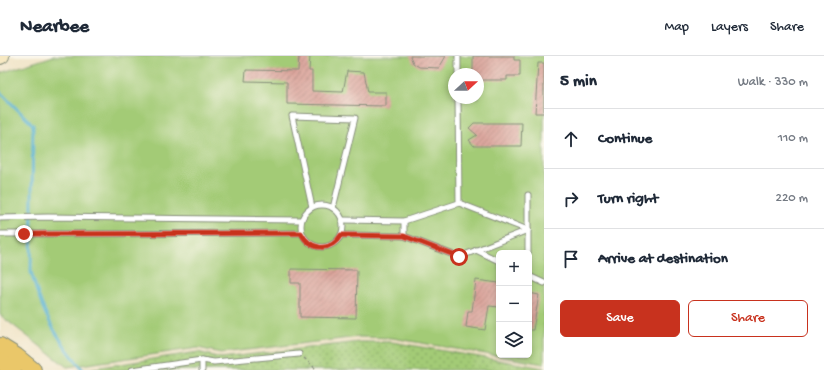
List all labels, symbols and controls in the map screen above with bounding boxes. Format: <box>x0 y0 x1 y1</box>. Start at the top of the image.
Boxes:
text: Nearbee <box>20 16 89 39</box>
text: Map <box>665 19 689 36</box>
text: Layers <box>711 19 748 36</box>
text: Share <box>770 19 804 36</box>
north arrow <box>448 68 484 104</box>
text: 5 min <box>560 72 597 92</box>
text: Walk · 330 m <box>738 75 808 90</box>
icon: ahead <box>560 128 582 150</box>
text: Continue <box>598 130 652 148</box>
text: 110 m <box>778 131 808 146</box>
icon: right <box>560 188 582 210</box>
text: Turn right <box>598 190 658 208</box>
text: 220 m <box>776 191 808 206</box>
route end <box>15 225 33 243</box>
route start <box>450 248 468 266</box>
icon: arrive <box>560 248 582 270</box>
map controls <box>496 250 532 358</box>
button: + <box>496 250 532 286</box>
text: Arrive at destination <box>598 250 728 268</box>
button: − <box>496 286 532 322</box>
button: Save <box>560 300 680 337</box>
button: Share <box>688 300 808 337</box>
button: layers <box>496 322 532 358</box>

